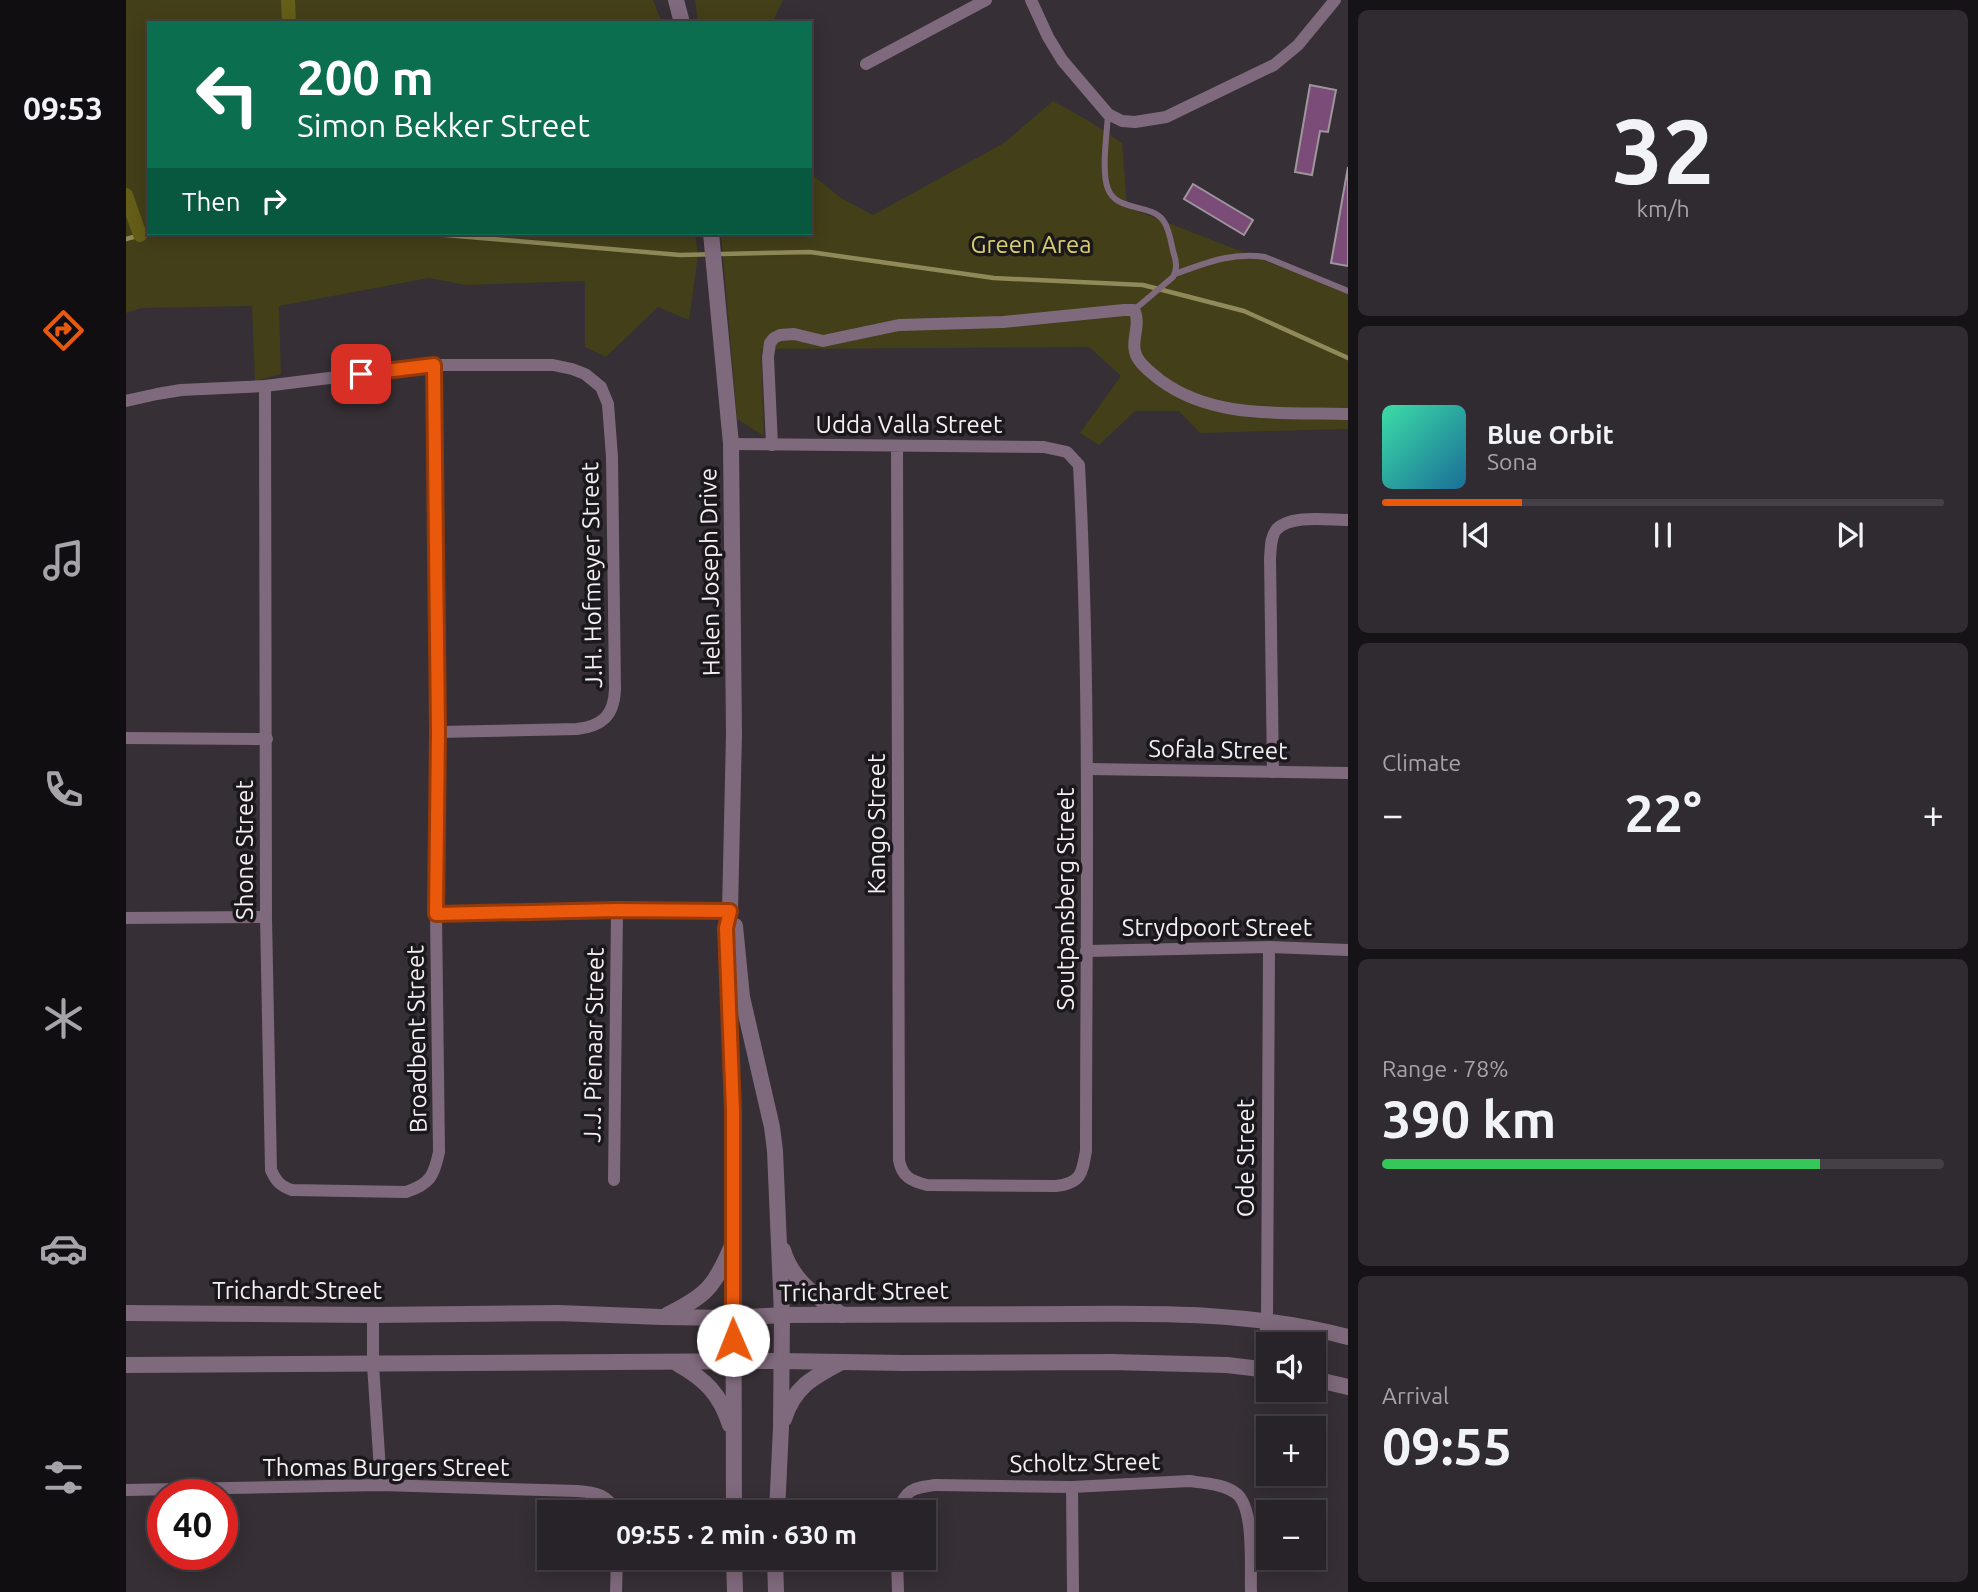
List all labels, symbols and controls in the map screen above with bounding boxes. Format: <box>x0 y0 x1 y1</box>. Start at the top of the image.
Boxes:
icon: left <box>182 49 273 140</box>
text: 200 m <box>297 49 434 104</box>
text: 09:53 <box>23 90 103 126</box>
text: 32 <box>1612 99 1714 201</box>
text: Simon Bekker Street <box>297 107 590 143</box>
icon: right <box>255 182 293 220</box>
text: Then <box>182 187 241 216</box>
text: km/h <box>1636 196 1690 221</box>
park label: Green Area <box>971 231 1091 258</box>
icon: directions <box>39 306 88 355</box>
pin <box>331 344 391 404</box>
icon: arrive <box>342 355 380 393</box>
street label: Udda Valla Street <box>816 411 1003 438</box>
text: Blue Orbit <box>1487 420 1614 449</box>
text: Sona <box>1487 449 1537 474</box>
street label: J.H. Hofmeyer Street <box>576 461 607 688</box>
street label: Helen Joseph Drive <box>694 468 725 676</box>
icon: previous <box>1457 516 1495 554</box>
icon: pause <box>1644 516 1682 554</box>
icon: next <box>1831 516 1869 554</box>
icon: music <box>39 536 88 585</box>
street label: Sofala Street <box>1148 735 1288 764</box>
text: Climate <box>1382 750 1461 775</box>
street label: Kango Street <box>863 753 890 894</box>
icon: phone <box>39 765 88 814</box>
street label: Shone Street <box>231 780 258 920</box>
text: 22° <box>1624 784 1702 842</box>
street label: Soutpansberg Street <box>1052 787 1079 1010</box>
text: − <box>1382 793 1403 835</box>
text: + <box>1923 793 1944 835</box>
street label: Strydpoort Street <box>1122 914 1313 941</box>
street label: Broadbent Street <box>401 944 432 1133</box>
street label: J.J. Pienaar Street <box>578 947 609 1143</box>
icon: climate <box>39 994 88 1043</box>
text: Range · 78% <box>1382 1056 1509 1081</box>
text: 390 km <box>1382 1090 1556 1148</box>
street label: Ode Street <box>1232 1098 1259 1217</box>
icon: car <box>39 1224 88 1273</box>
street label: Trichardt Street <box>212 1277 382 1304</box>
street label: Trichardt Street <box>779 1277 950 1306</box>
position arrow <box>696 1303 770 1377</box>
map controls <box>1256 1332 1326 1570</box>
button: sound <box>1256 1332 1326 1402</box>
text: Arrival <box>1382 1383 1449 1408</box>
button: + <box>1256 1416 1326 1486</box>
text: 09:55 <box>1382 1417 1512 1475</box>
street label: Scholtz Street <box>1009 1448 1161 1477</box>
icon: filters <box>39 1453 88 1502</box>
street label: Thomas Burgers Street <box>262 1454 510 1481</box>
speed limit sign: 40 <box>147 1479 238 1570</box>
button: − <box>1256 1500 1326 1570</box>
text: 09:55 · 2 min · 630 m <box>616 1520 857 1549</box>

